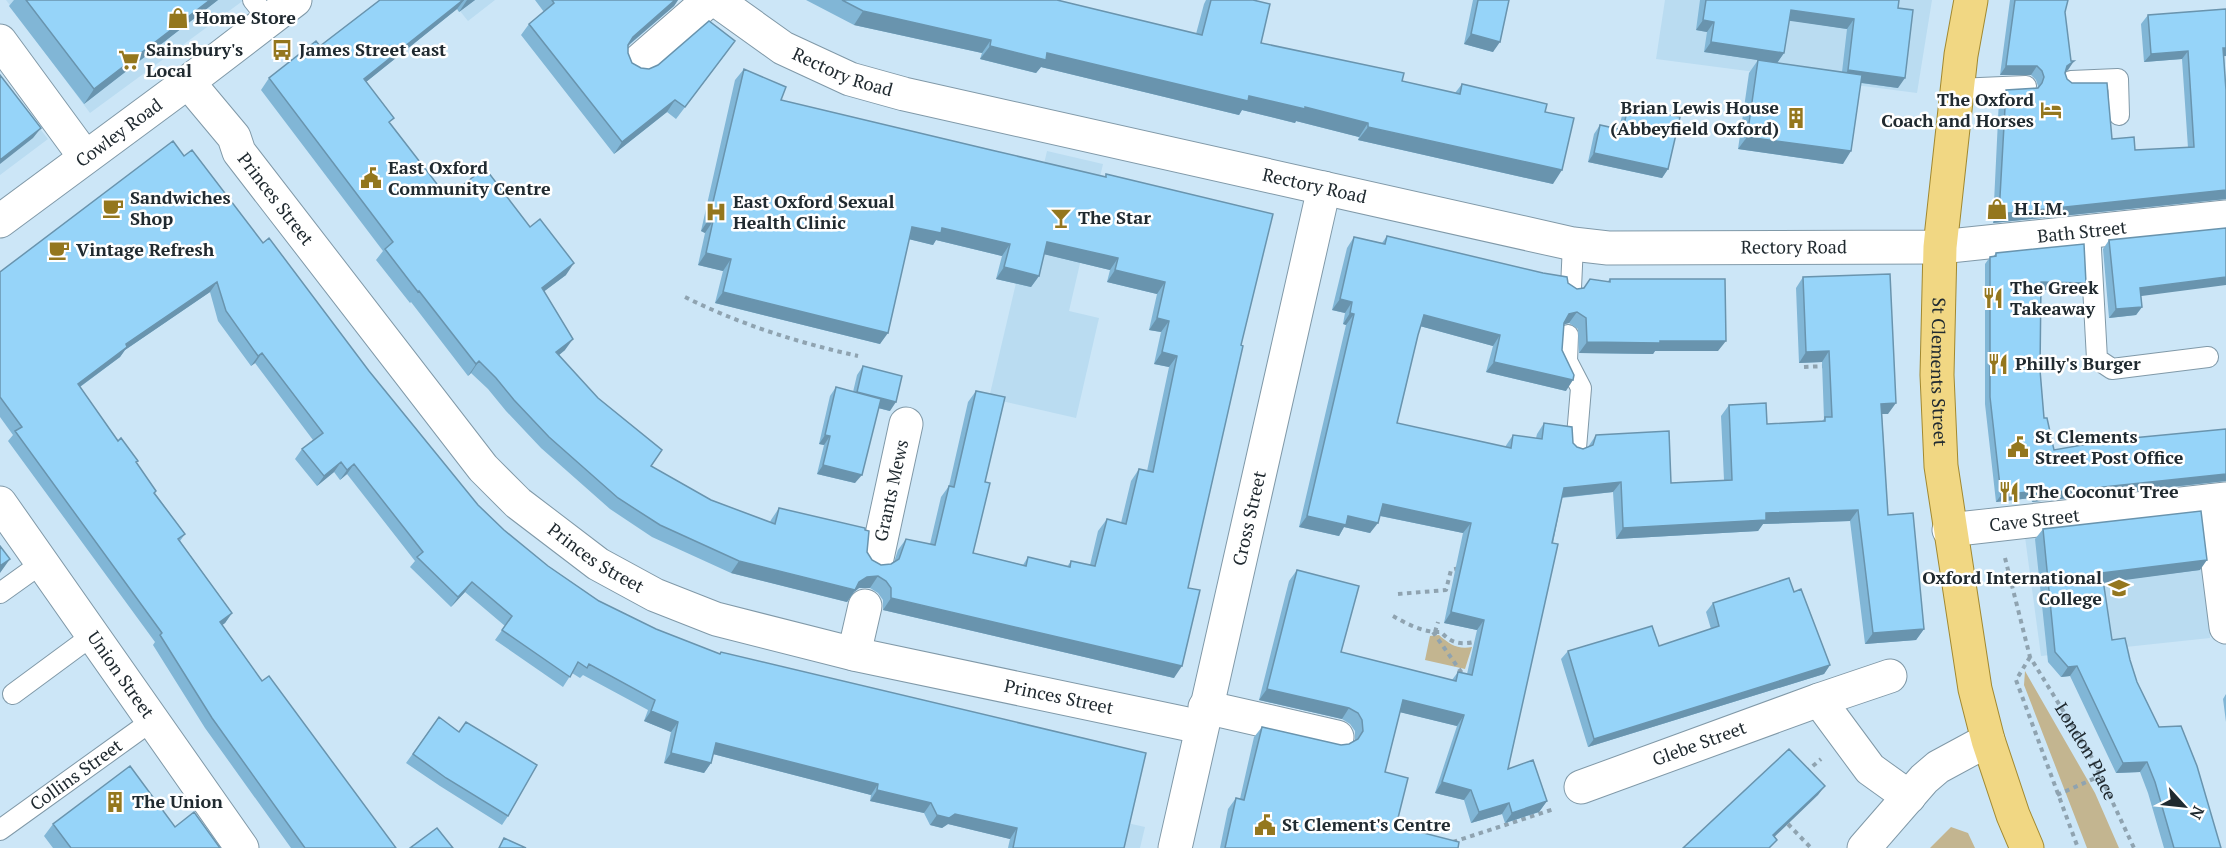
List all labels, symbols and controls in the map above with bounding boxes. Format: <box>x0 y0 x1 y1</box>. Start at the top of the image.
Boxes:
place label: Home Store <box>195 5 296 29</box>
shop icon: Home Store <box>166 6 190 30</box>
place label: Sainsbury's Local <box>146 37 243 82</box>
place label: James Street east <box>299 37 446 61</box>
bus stop icon: James Street east <box>270 38 294 62</box>
street label: Rectory Road <box>789 41 896 101</box>
supermarket icon: Sainsbury's Local <box>117 48 141 72</box>
place label: The Oxford Coach and Horses <box>1881 87 2034 132</box>
street label: Cowley Road <box>70 92 166 172</box>
place label: Brian Lewis House (Abbeyfield Oxford) <box>1610 95 1779 140</box>
hotel icon: The Oxford Coach and Horses <box>2039 98 2063 122</box>
building icon: Brian Lewis House (Abbeyfield Oxford) <box>1784 106 1808 130</box>
street label: Princes Street <box>233 147 320 250</box>
place label: East Oxford Community Centre <box>388 155 551 200</box>
street label: Rectory Road <box>1260 162 1369 208</box>
public building icon: East Oxford Community Centre <box>359 166 383 190</box>
place label: Sandwiches Shop <box>130 185 231 230</box>
place label: East Oxford Sexual Health Clinic <box>733 189 895 234</box>
cafe icon: Sandwiches Shop <box>101 196 125 220</box>
place label: H.I.M. <box>2014 196 2067 220</box>
shop icon: H.I.M. <box>1985 197 2009 221</box>
hospital icon: East Oxford Sexual Health Clinic <box>704 200 728 224</box>
place label: The Star <box>1078 205 1151 229</box>
bar icon: The Star <box>1049 206 1073 230</box>
street label: Bath Street <box>2036 214 2128 248</box>
street label: Rectory Road <box>1741 234 1847 259</box>
place label: Vintage Refresh <box>76 237 215 261</box>
cafe icon: Vintage Refresh <box>47 238 71 262</box>
place label: The Greek Takeaway <box>2010 275 2099 320</box>
restaurant icon: The Greek Takeaway <box>1981 286 2005 310</box>
street label: St Clements Street <box>1926 297 1953 447</box>
place label: Philly's Burger <box>2015 351 2141 375</box>
restaurant icon: Philly's Burger <box>1986 352 2010 376</box>
place label: St Clements Street Post Office <box>2035 424 2184 469</box>
public building icon: St Clements Street Post Office <box>2006 435 2030 459</box>
street label: Grants Mews <box>868 437 913 543</box>
street label: Cross Street <box>1226 468 1271 568</box>
place label: The Coconut Tree <box>2026 479 2179 503</box>
restaurant icon: The Coconut Tree <box>1997 480 2021 504</box>
street label: Cave Street <box>1988 502 2081 536</box>
street label: Princes Street <box>543 517 649 598</box>
place label: Oxford International College <box>1922 565 2102 610</box>
school or university icon: Oxford International College <box>2107 576 2131 600</box>
street label: Union Street <box>82 626 161 723</box>
street label: Princes Street <box>1002 673 1116 719</box>
street label: London Place <box>2050 698 2123 804</box>
street label: Glebe Street <box>1649 715 1750 771</box>
street label: Collins Street <box>25 733 127 816</box>
north arrow <box>2154 776 2214 836</box>
place label: The Union <box>132 789 223 813</box>
building icon: The Union <box>103 790 127 814</box>
text: N <box>2185 802 2210 823</box>
place label: St Clement's Centre <box>1282 812 1451 836</box>
public building icon: St Clement's Centre <box>1253 813 1277 837</box>

